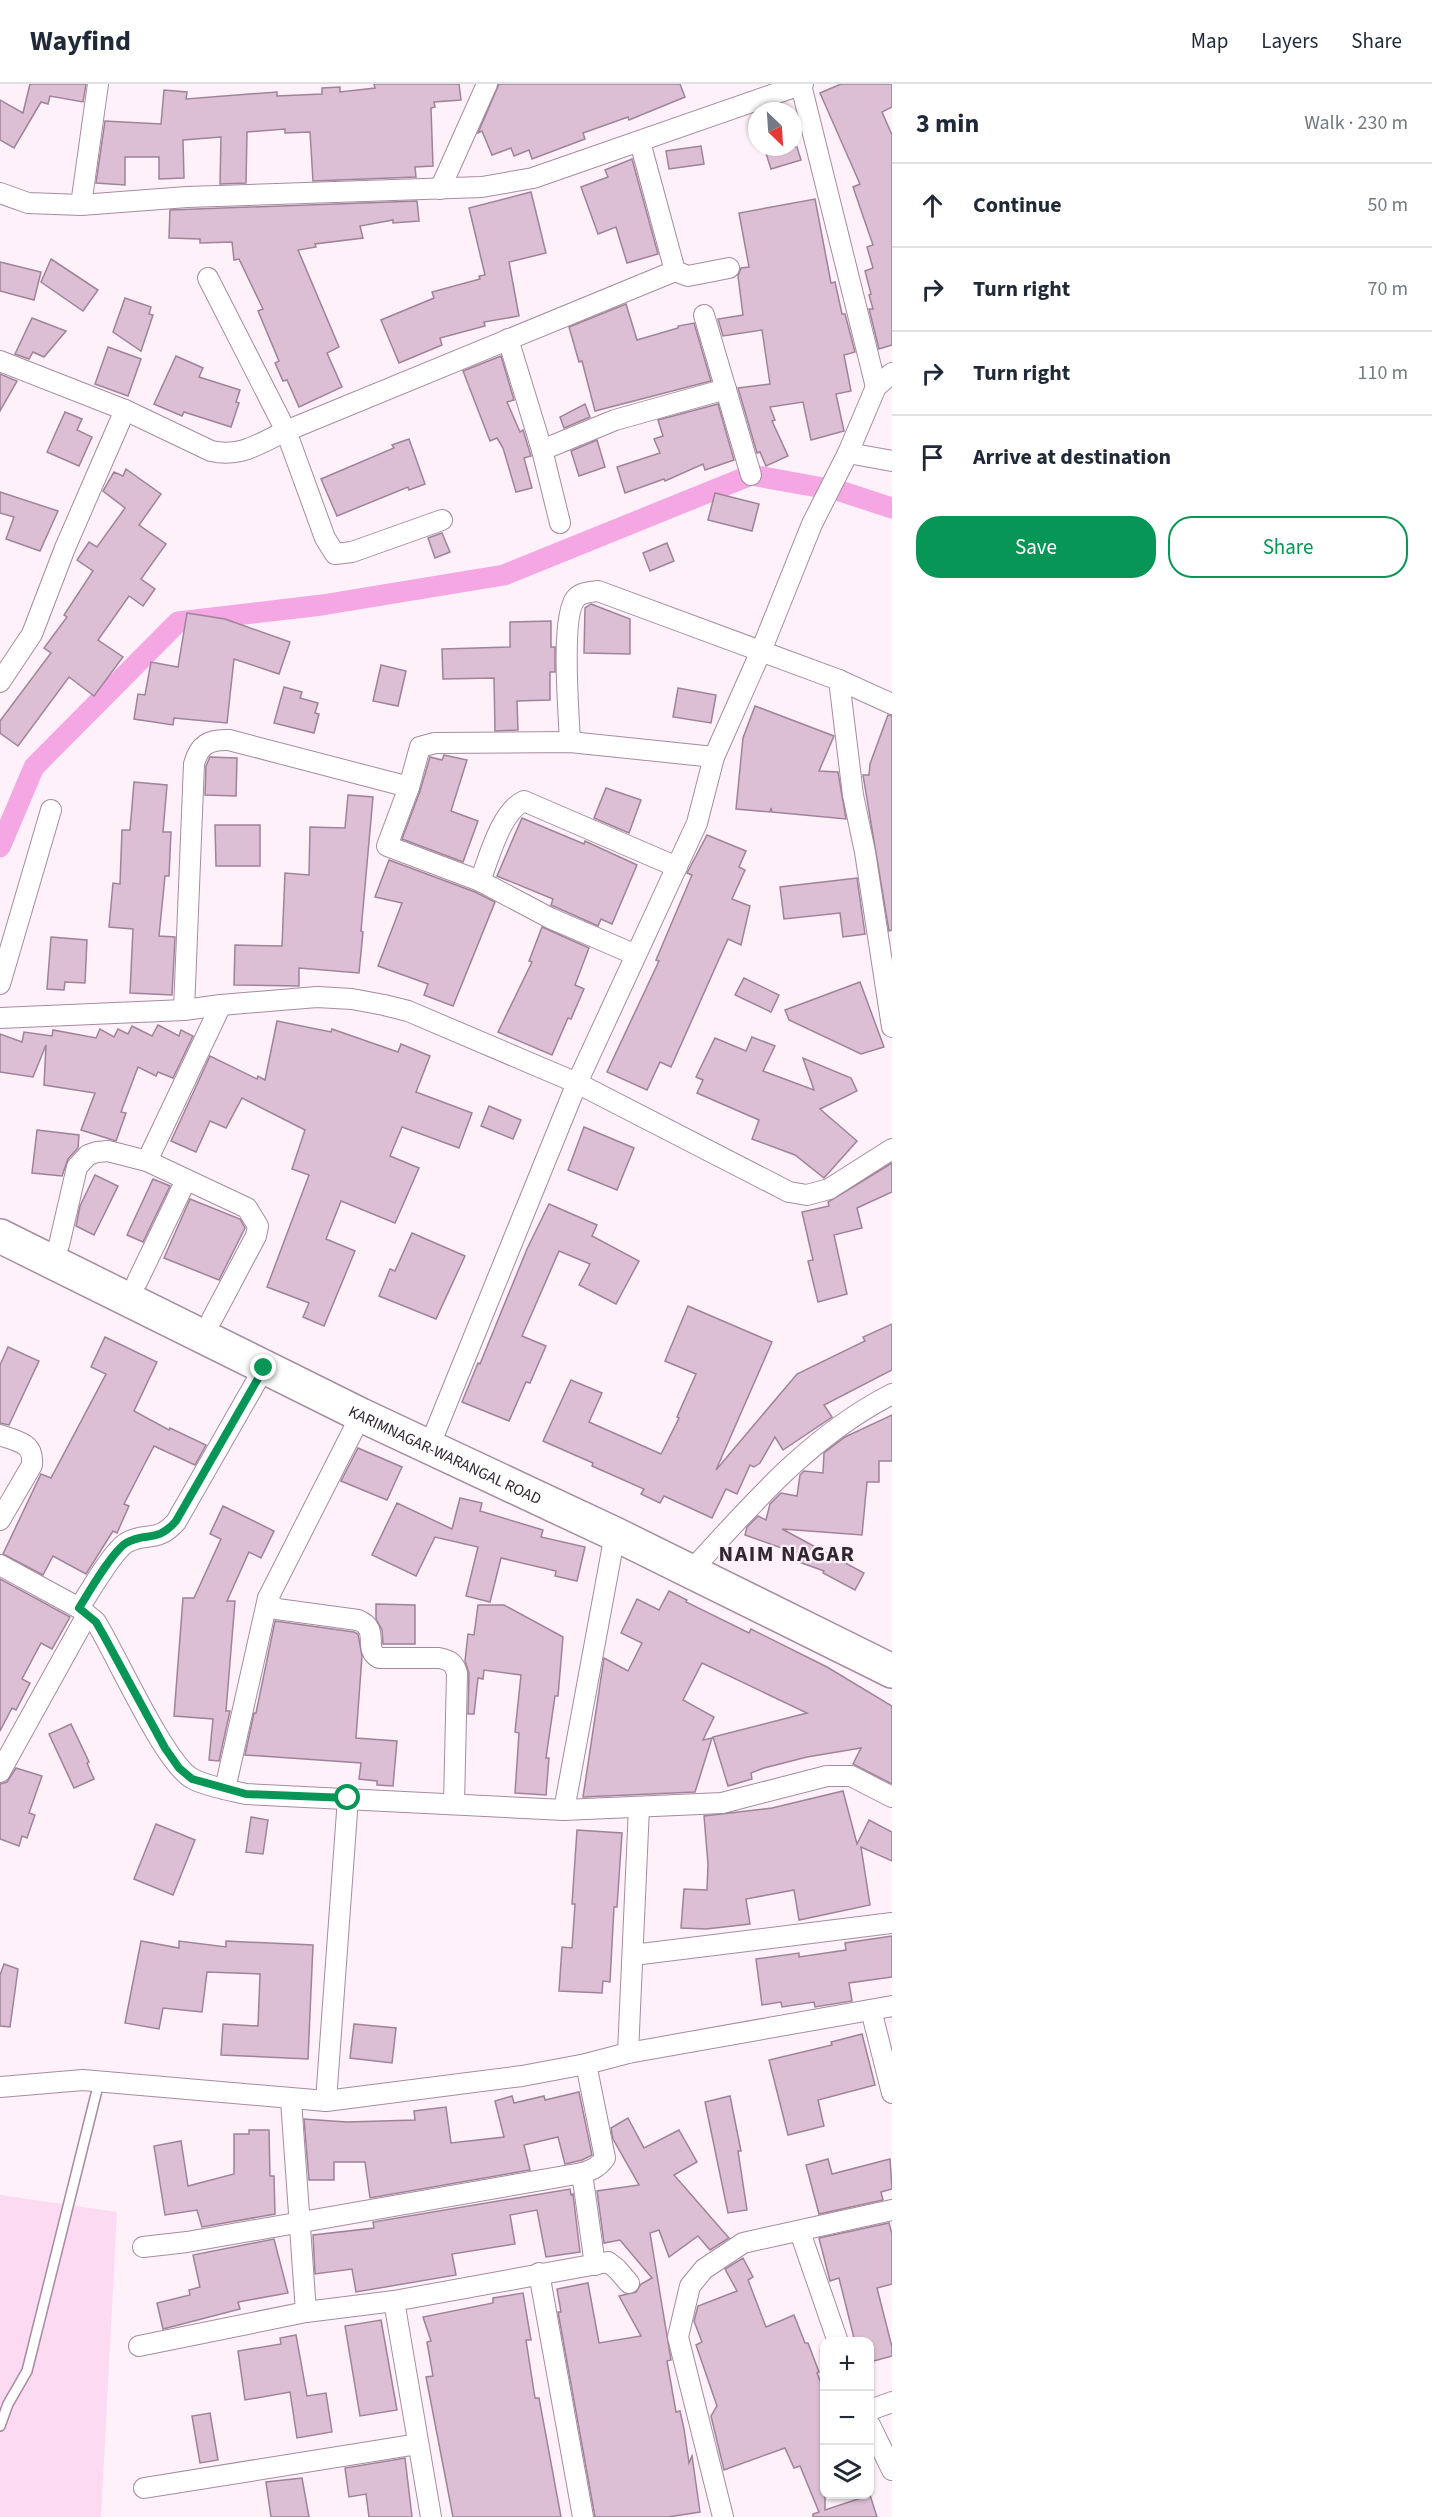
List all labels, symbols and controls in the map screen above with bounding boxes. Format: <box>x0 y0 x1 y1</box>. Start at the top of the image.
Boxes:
text: Wayfind <box>30 21 131 61</box>
text: Map <box>1191 26 1228 56</box>
text: Layers <box>1261 26 1318 56</box>
text: Share <box>1351 26 1402 56</box>
north arrow <box>748 102 802 156</box>
text: 3 min <box>916 105 979 142</box>
text: Walk · 230 m <box>1304 109 1408 137</box>
icon: ahead <box>916 189 949 222</box>
text: Continue <box>973 189 1062 221</box>
text: 50 m <box>1368 191 1408 219</box>
icon: right <box>916 273 949 306</box>
text: Turn right <box>973 273 1070 305</box>
text: 70 m <box>1368 275 1408 303</box>
icon: right <box>916 357 949 390</box>
text: Turn right <box>973 357 1070 389</box>
text: 110 m <box>1358 359 1408 387</box>
icon: arrive <box>916 441 949 474</box>
text: Arrive at destination <box>973 441 1171 473</box>
button: Save <box>916 516 1156 578</box>
button: Share <box>1168 516 1408 578</box>
route end <box>250 1354 276 1380</box>
street label: KARIMNAGAR-WARANGAL ROAD <box>345 1401 545 1510</box>
district label: NAIM NAGAR <box>719 1538 856 1570</box>
route start <box>334 1784 360 1810</box>
map controls <box>820 2337 874 2499</box>
button: + <box>820 2337 874 2391</box>
button: − <box>820 2391 874 2445</box>
button: layers <box>820 2445 874 2499</box>

